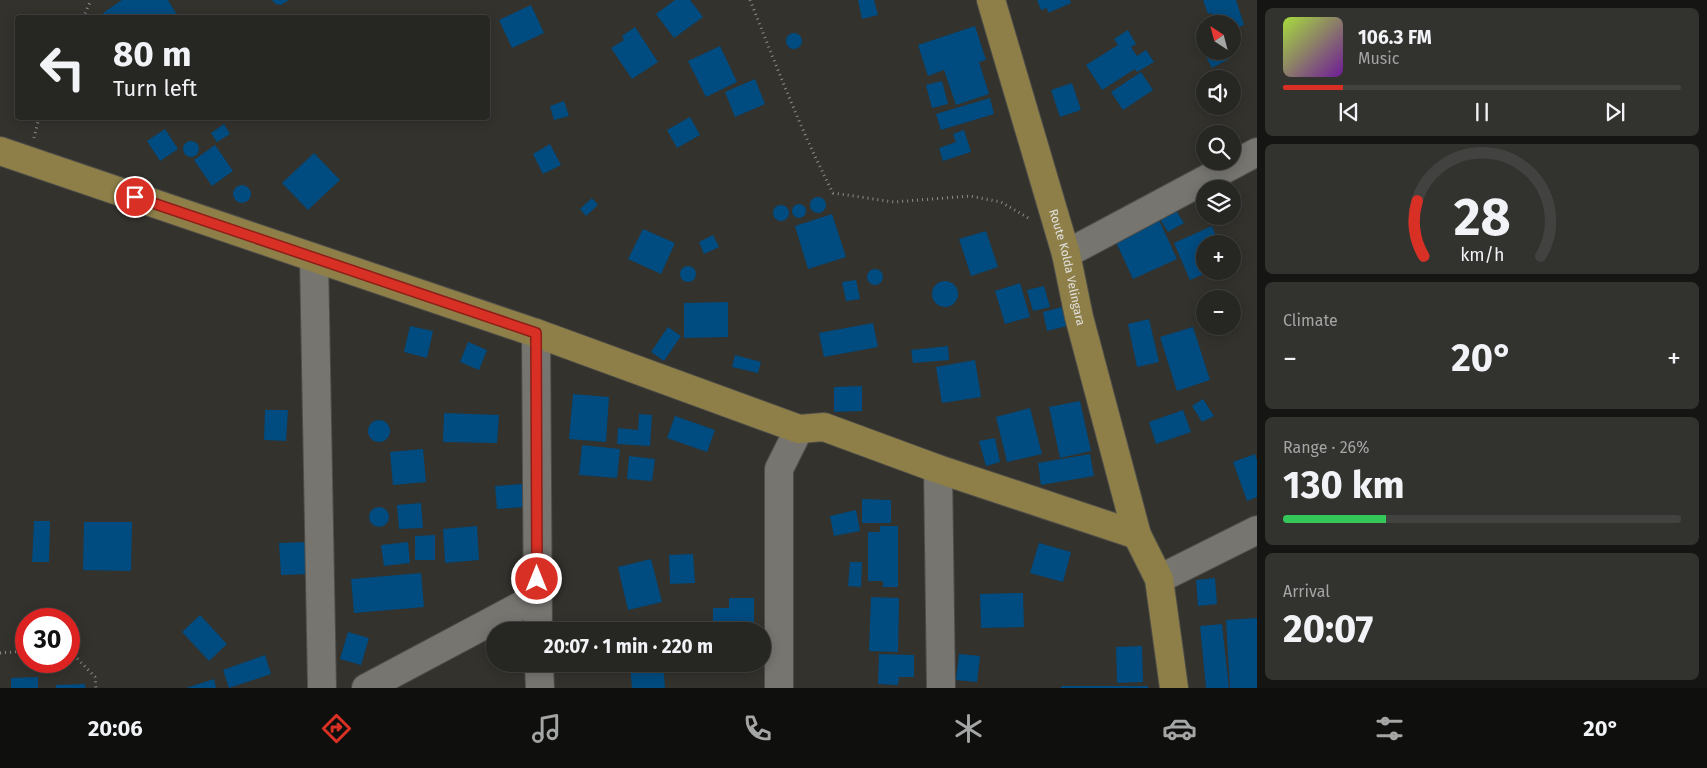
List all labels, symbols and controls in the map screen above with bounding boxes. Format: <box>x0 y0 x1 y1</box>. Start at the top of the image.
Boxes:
north arrow <box>1196 15 1241 60</box>
map controls <box>1196 15 1241 335</box>
text: 106.3 FM <box>1358 26 1432 49</box>
text: 80 m <box>113 33 192 75</box>
icon: left <box>30 35 95 100</box>
text: Music <box>1358 49 1399 68</box>
button: sound <box>1196 70 1241 115</box>
text: Turn left <box>113 75 197 102</box>
icon: previous <box>1335 98 1363 126</box>
icon: pause <box>1468 98 1496 126</box>
icon: next <box>1601 98 1629 126</box>
button: search <box>1196 125 1241 170</box>
pin <box>114 176 156 218</box>
button: layers <box>1196 180 1241 225</box>
icon: arrive <box>121 183 149 211</box>
text: 28 <box>1453 186 1511 249</box>
street label: Route Kolda Velingara <box>1046 207 1088 327</box>
button: + <box>1196 235 1241 280</box>
text: km/h <box>1460 244 1504 266</box>
button: − <box>1196 290 1241 335</box>
text: Climate <box>1283 311 1338 330</box>
text: 20° <box>1451 335 1513 381</box>
text: − <box>1283 342 1297 375</box>
text: + <box>1667 342 1681 375</box>
text: Range · 26% <box>1283 438 1369 457</box>
text: 130 km <box>1283 462 1405 508</box>
position arrow <box>510 552 562 604</box>
text: Arrival <box>1283 582 1330 601</box>
text: 20:07 <box>1283 606 1373 652</box>
speed limit sign: 30 <box>15 608 80 673</box>
text: 20:07 · 1 min · 220 m <box>544 635 713 658</box>
icon: directions <box>319 711 354 746</box>
icon: music <box>529 711 564 746</box>
icon: phone <box>740 711 775 746</box>
icon: climate <box>951 711 986 746</box>
icon: car <box>1162 711 1197 746</box>
icon: filters <box>1372 711 1407 746</box>
text: 20:06 <box>88 715 143 742</box>
text: 20° <box>1583 715 1619 742</box>

